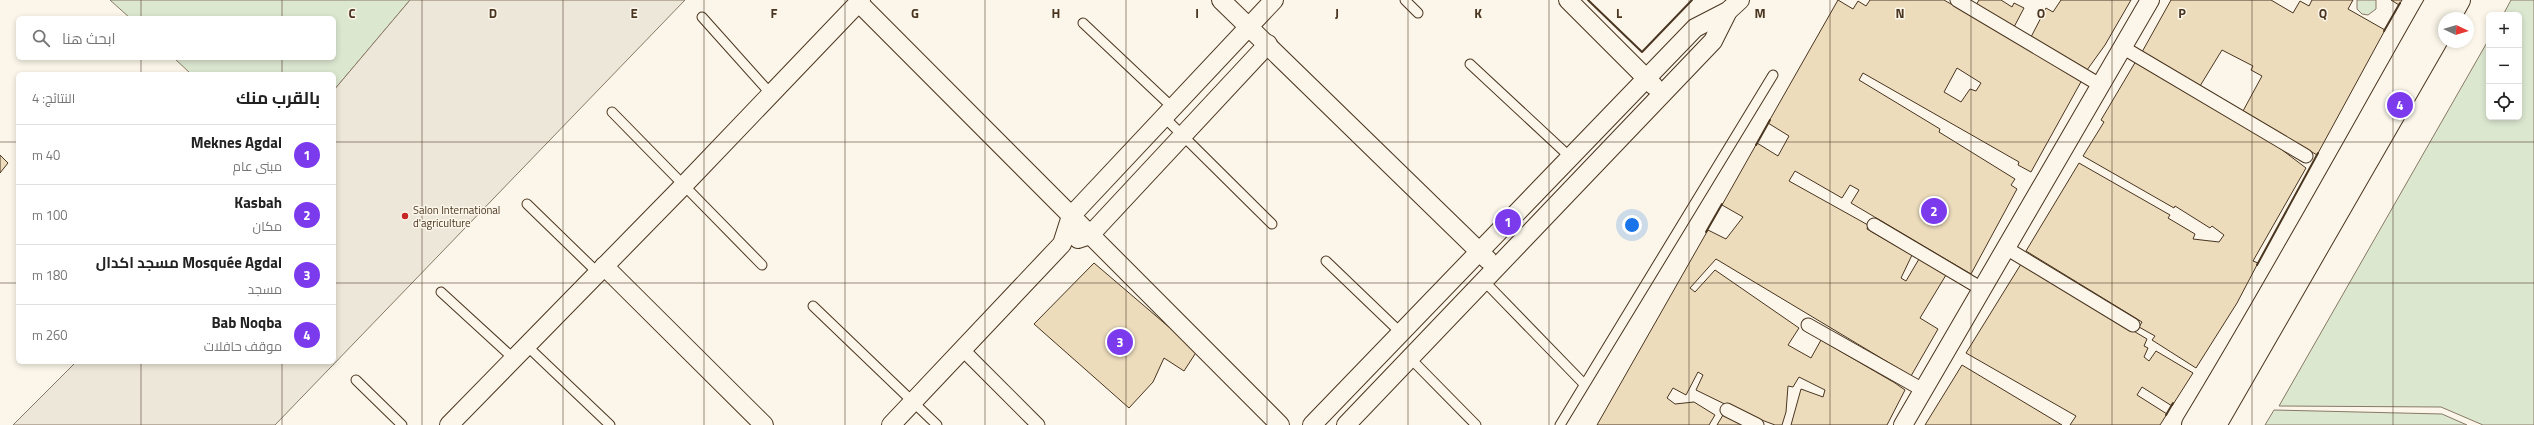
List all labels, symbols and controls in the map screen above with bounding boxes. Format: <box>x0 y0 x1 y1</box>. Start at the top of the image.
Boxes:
text: C <box>348 3 356 23</box>
text: D <box>489 3 497 23</box>
text: E <box>630 3 638 23</box>
text: F <box>771 3 778 23</box>
text: G <box>911 3 919 23</box>
text: H <box>1052 3 1060 23</box>
text: I <box>1195 3 1199 23</box>
text: J <box>1335 3 1339 23</box>
text: K <box>1474 3 1482 23</box>
text: L <box>1616 3 1622 23</box>
text: M <box>1754 3 1766 23</box>
text: N <box>1895 3 1905 23</box>
text: O <box>2037 3 2045 23</box>
text: P <box>2178 3 2186 23</box>
text: Q <box>2319 3 2327 23</box>
north arrow <box>2438 12 2474 48</box>
map controls <box>2486 12 2522 120</box>
button: + <box>2486 12 2522 48</box>
search box <box>16 16 336 60</box>
icon: search <box>30 27 52 49</box>
text: ابحث هنا <box>62 27 115 50</box>
button: − <box>2486 48 2522 84</box>
button: locate <box>2486 84 2522 120</box>
text: بالقرب منك <box>236 85 320 111</box>
text: النتائج: 4 <box>32 88 75 108</box>
pin: 4 <box>2387 90 2413 120</box>
text: Meknes Agdal <box>191 131 282 154</box>
text: 40 m <box>32 145 60 165</box>
text: 1 <box>303 145 311 165</box>
text: مبنى عام <box>233 156 282 176</box>
text: Kasbah <box>234 191 282 214</box>
pin: 2 <box>1921 196 1947 226</box>
place label: Salon International d'agriculture <box>413 202 500 231</box>
text: 100 m <box>32 205 68 225</box>
text: 2 <box>303 205 311 225</box>
pin: 1 <box>1495 207 1521 237</box>
marker: Salon International d'agriculture <box>400 211 410 221</box>
your location <box>1622 215 1642 235</box>
text: مكان <box>253 216 282 236</box>
text: Mosquée Agdal مسجد اكدال <box>96 251 282 274</box>
text: 180 m <box>32 265 68 285</box>
text: 3 <box>303 265 311 285</box>
text: مسجد <box>248 279 282 299</box>
text: Bab Noqba <box>211 311 282 334</box>
text: 260 m <box>32 325 68 345</box>
text: 4 <box>303 325 311 345</box>
pin: 3 <box>1107 327 1133 357</box>
text: موقف حافلات <box>204 336 282 356</box>

